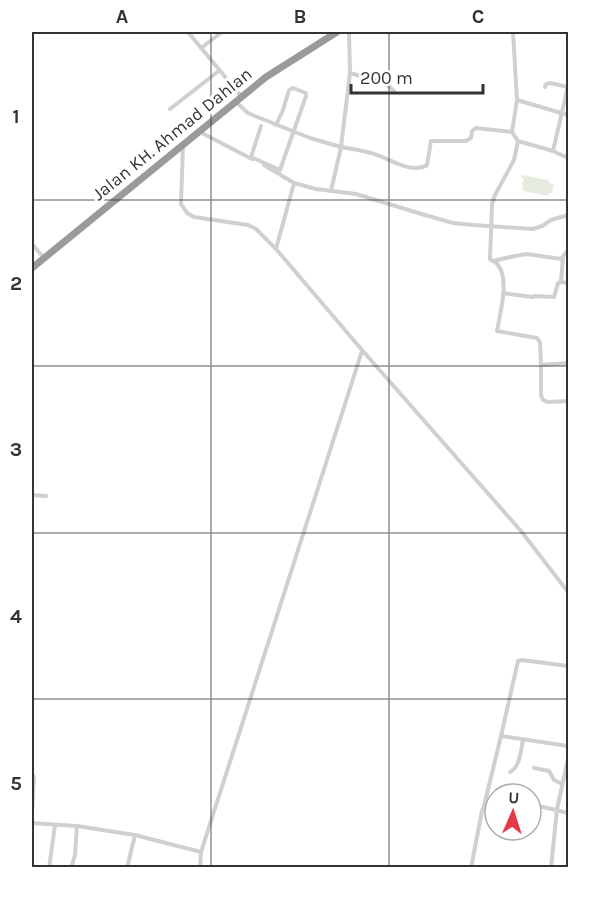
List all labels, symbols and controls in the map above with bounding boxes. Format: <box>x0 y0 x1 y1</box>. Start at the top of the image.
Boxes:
text: A <box>116 5 129 28</box>
text: B <box>294 5 306 28</box>
text: C <box>472 5 484 28</box>
scale bar <box>351 57 483 95</box>
street label: Jalan KH. Ahmad Dahlan <box>88 63 256 205</box>
text: 200 m <box>360 67 413 89</box>
text: 1 <box>12 105 20 128</box>
text: 2 <box>10 272 22 295</box>
text: 3 <box>10 438 22 461</box>
text: 4 <box>10 605 22 628</box>
text: 5 <box>10 772 22 795</box>
north arrow <box>483 782 543 842</box>
text: U <box>508 788 520 807</box>

